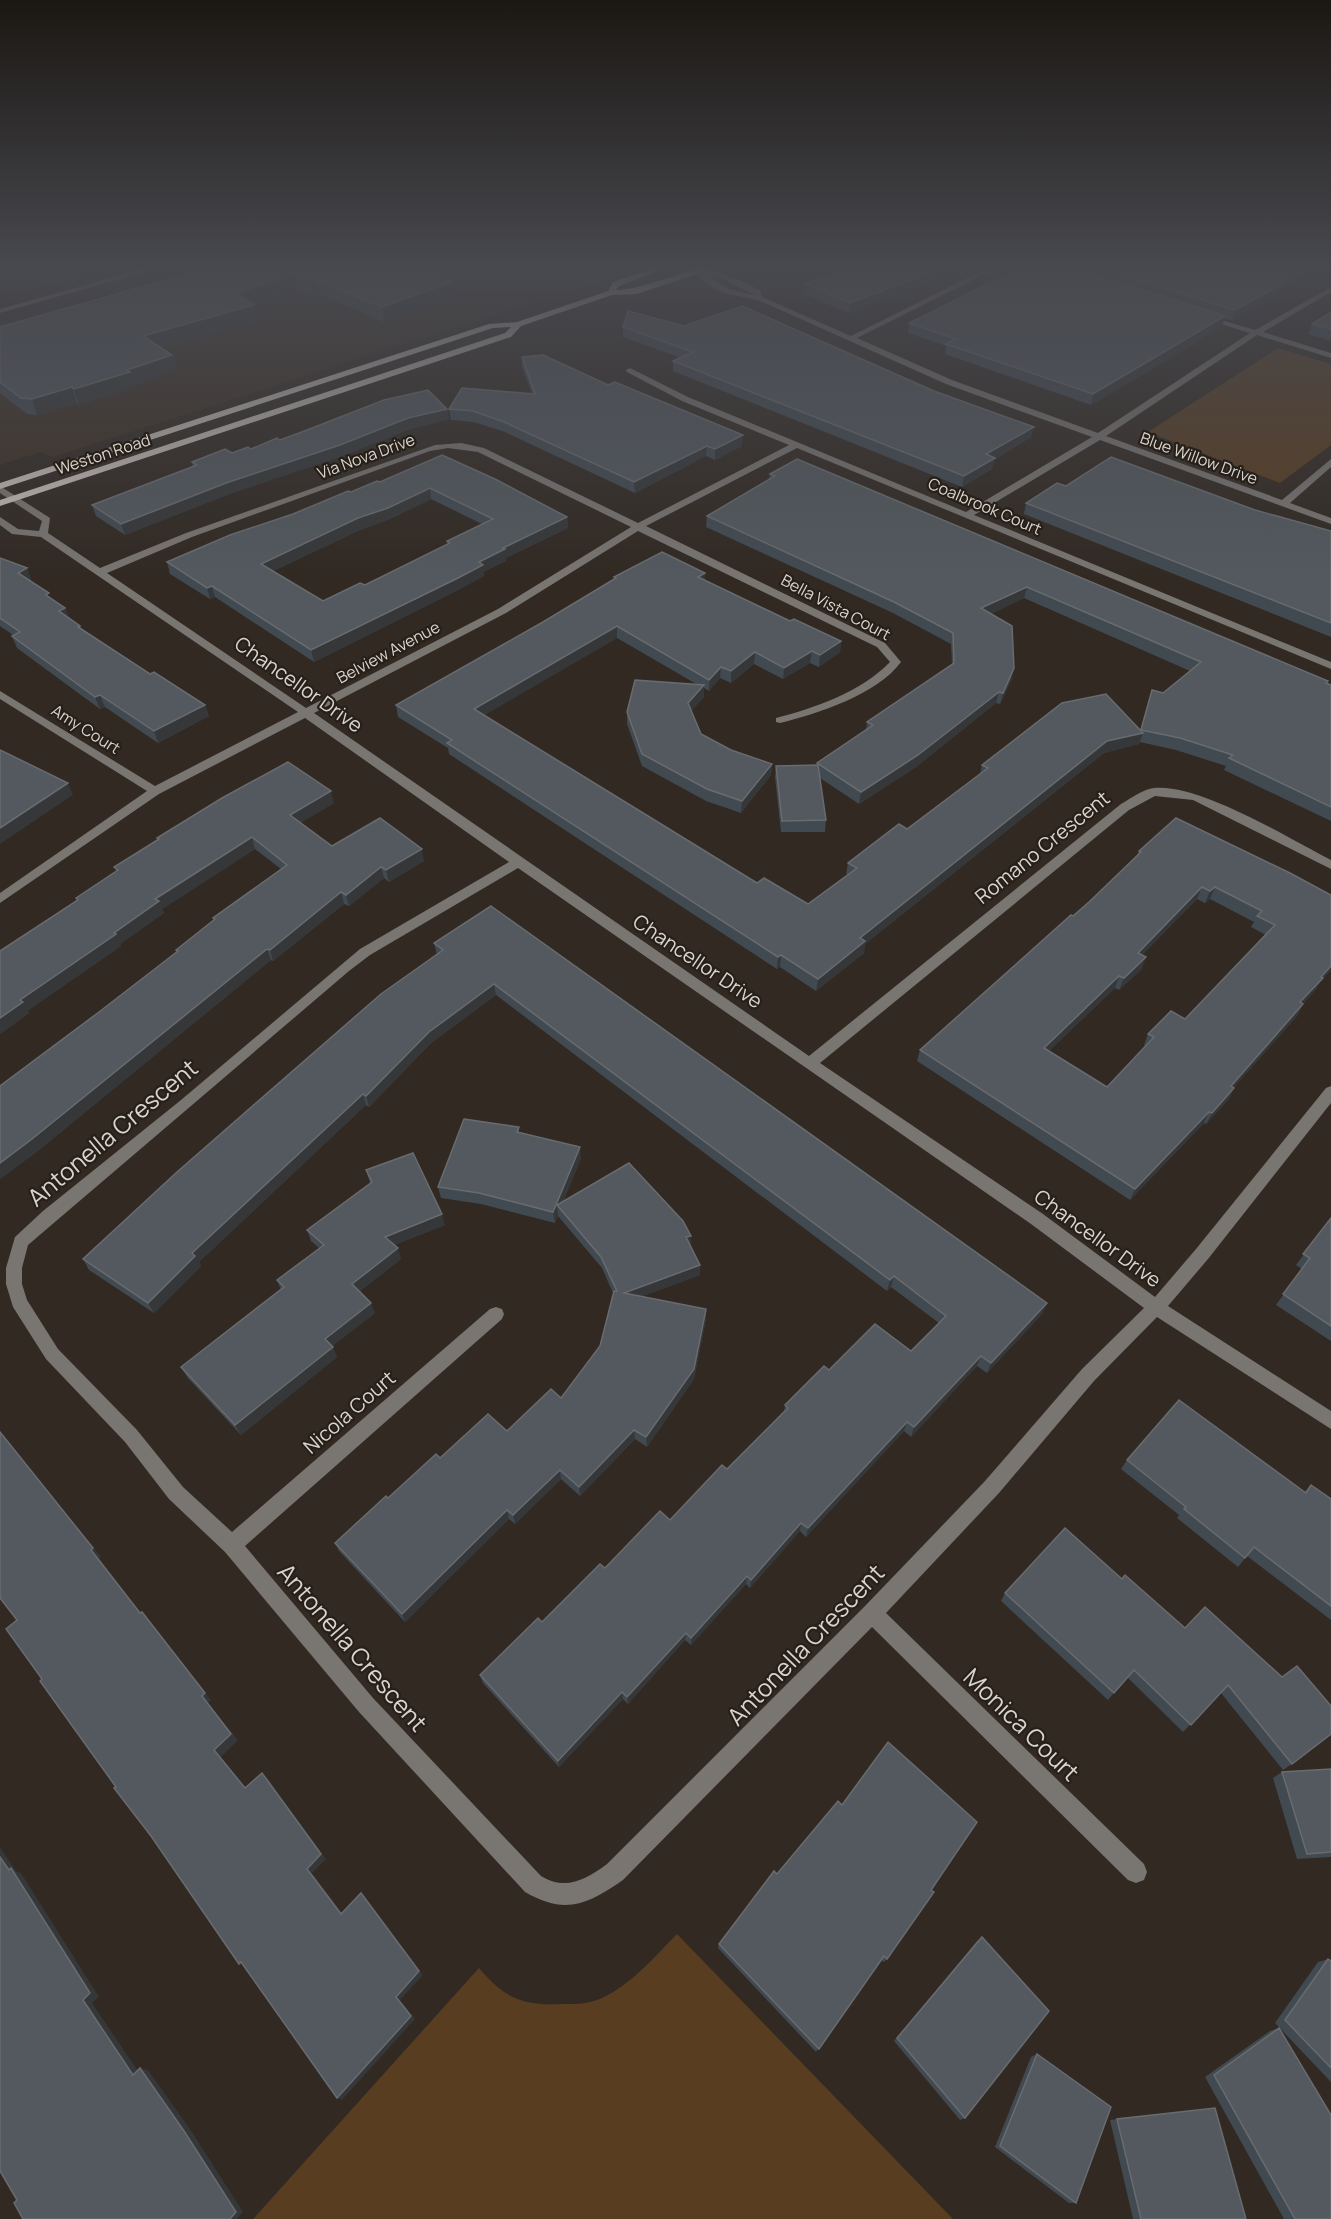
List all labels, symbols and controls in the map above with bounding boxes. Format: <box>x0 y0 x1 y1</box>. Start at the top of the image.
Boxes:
street label: Blue Willow Drive <box>1137 427 1261 489</box>
street label: Weston Road <box>53 428 153 480</box>
street label: Via Nova Drive <box>314 428 418 484</box>
street label: Coalbrook Court <box>925 472 1045 540</box>
street label: Bella Vista Court <box>777 569 895 645</box>
street label: Belview Avenue <box>332 616 444 688</box>
street label: Chancellor Drive <box>230 630 368 738</box>
street label: Amy Court <box>47 699 125 759</box>
street label: Romano Crescent <box>969 784 1115 910</box>
street label: Chancellor Drive <box>628 908 768 1014</box>
street label: Antonella Crescent <box>20 1051 204 1213</box>
street label: Chancellor Drive <box>1029 1183 1167 1293</box>
street label: Nicola Court <box>297 1364 401 1460</box>
street label: Antonella Crescent <box>271 1556 435 1738</box>
street label: Antonella Crescent <box>719 1556 891 1732</box>
street label: Monica Court <box>957 1660 1087 1788</box>

